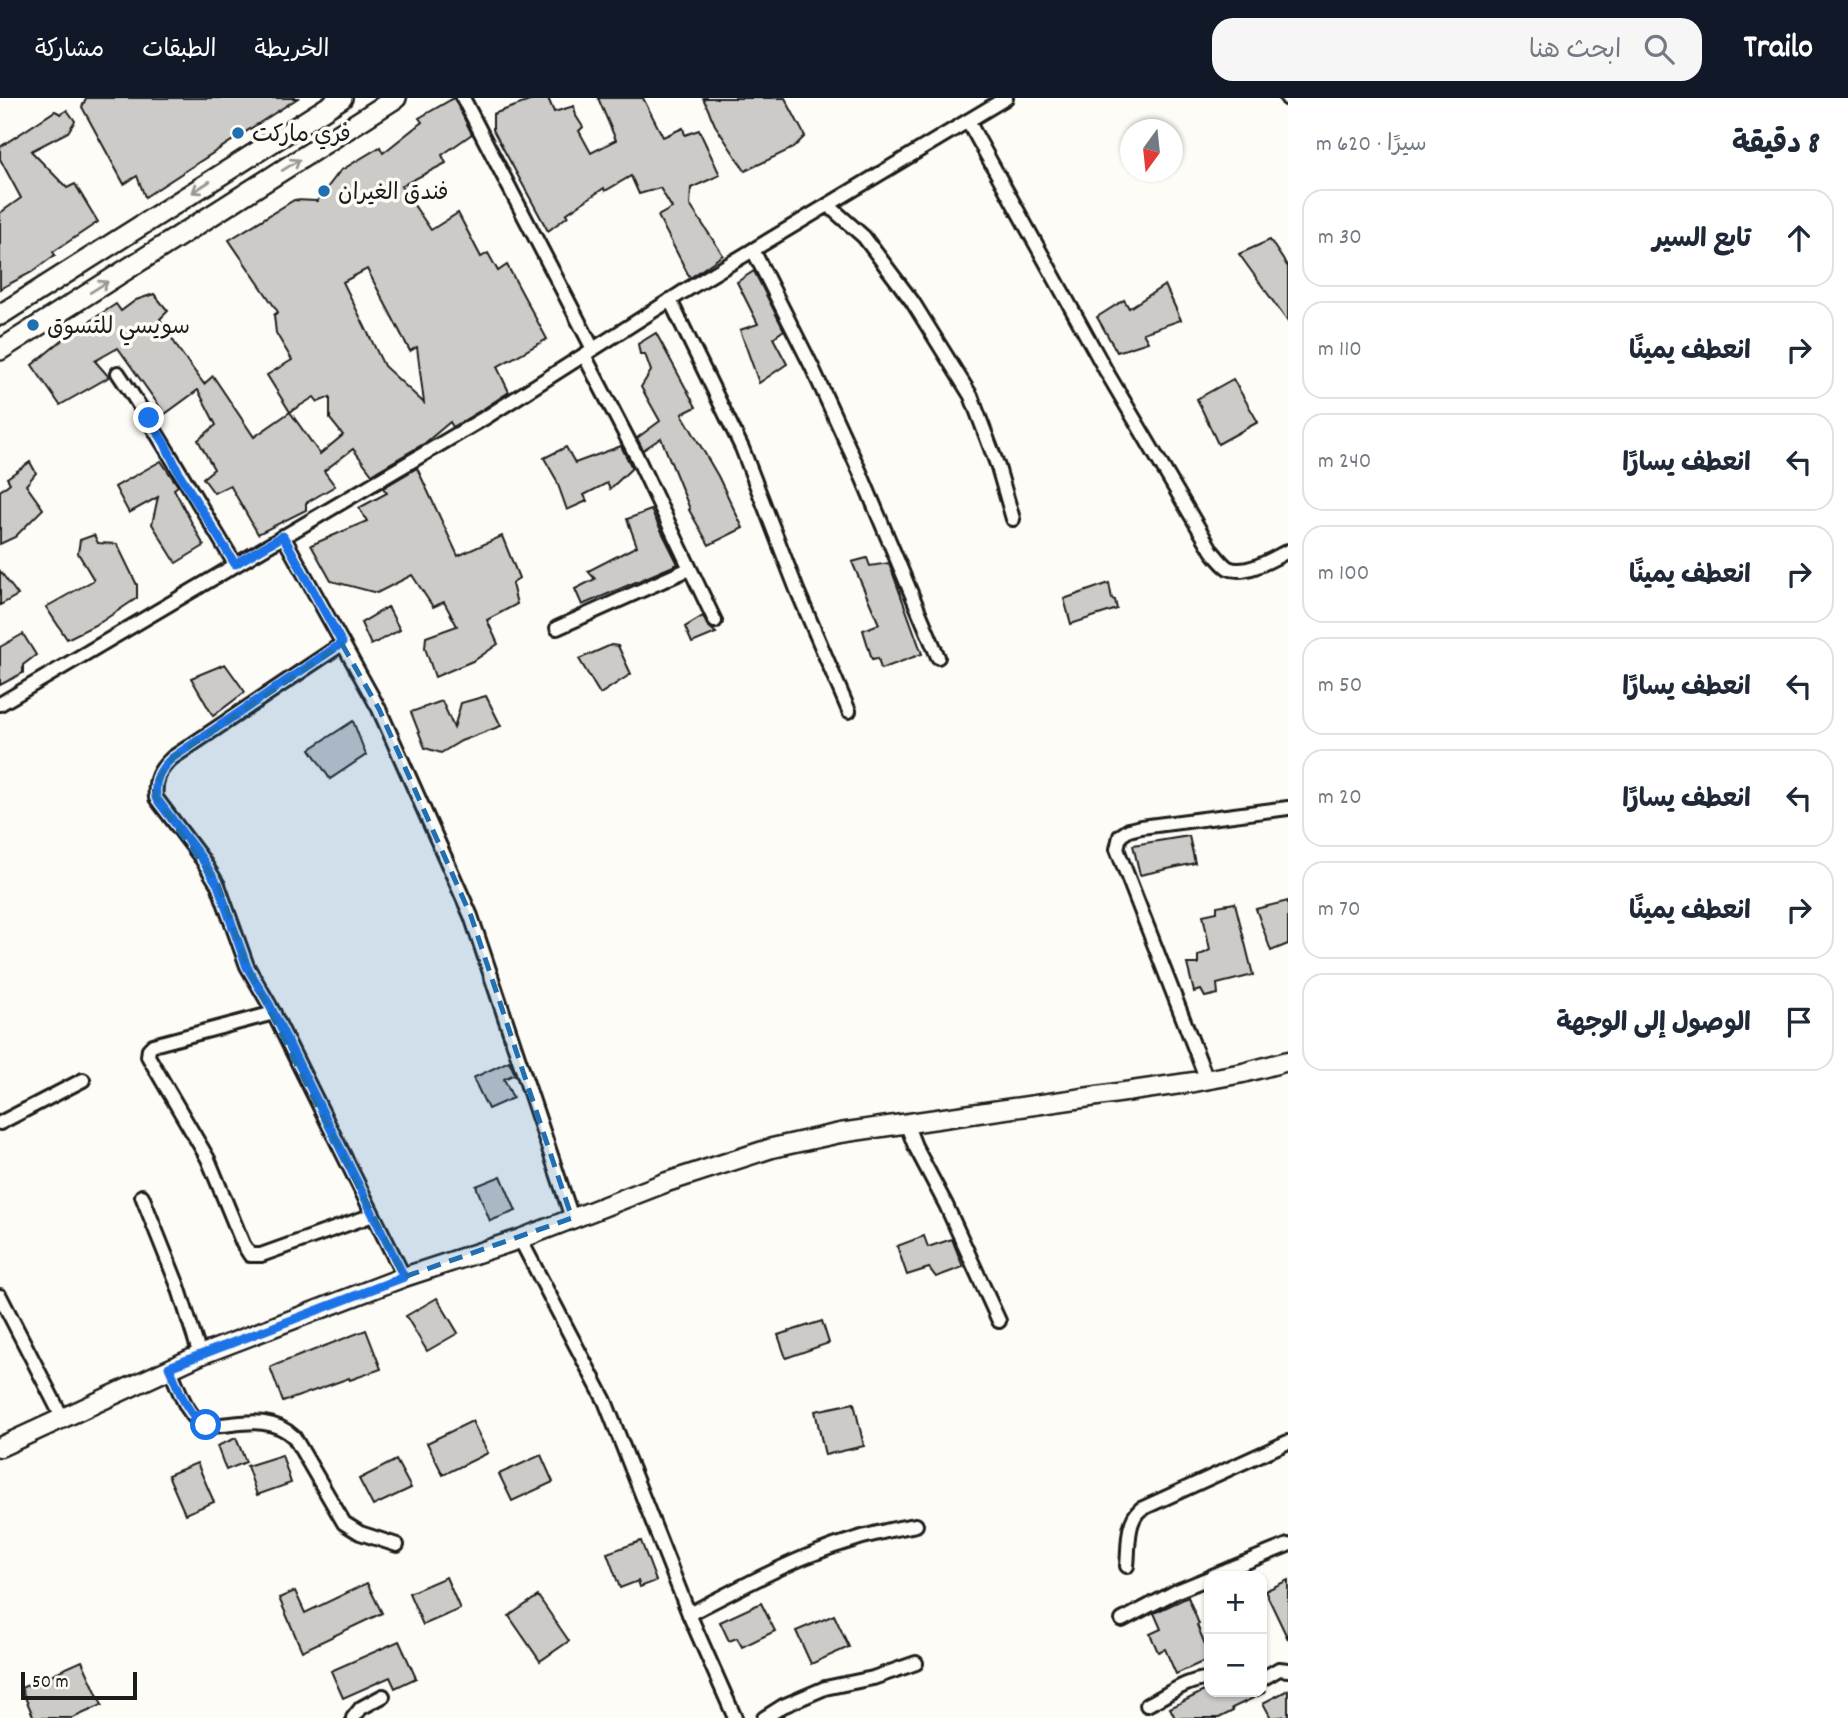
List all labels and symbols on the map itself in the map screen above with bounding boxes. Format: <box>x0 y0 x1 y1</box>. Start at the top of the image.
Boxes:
north arrow <box>1120 119 1183 182</box>
place label: فري ماركت <box>252 120 351 153</box>
marker: فري ماركت <box>230 125 246 141</box>
one-way arrow <box>281 158 300 172</box>
place label: فندق الغيران <box>338 178 449 211</box>
one-way arrow <box>192 179 211 194</box>
marker: فندق الغيران <box>316 183 332 199</box>
one-way arrow <box>89 279 108 294</box>
place label: سويسي للتسوق <box>47 312 190 346</box>
marker: سويسي للتسوق <box>25 317 41 333</box>
route end <box>133 402 164 433</box>
route start <box>190 1409 221 1440</box>
scale bar <box>21 1669 136 1701</box>

